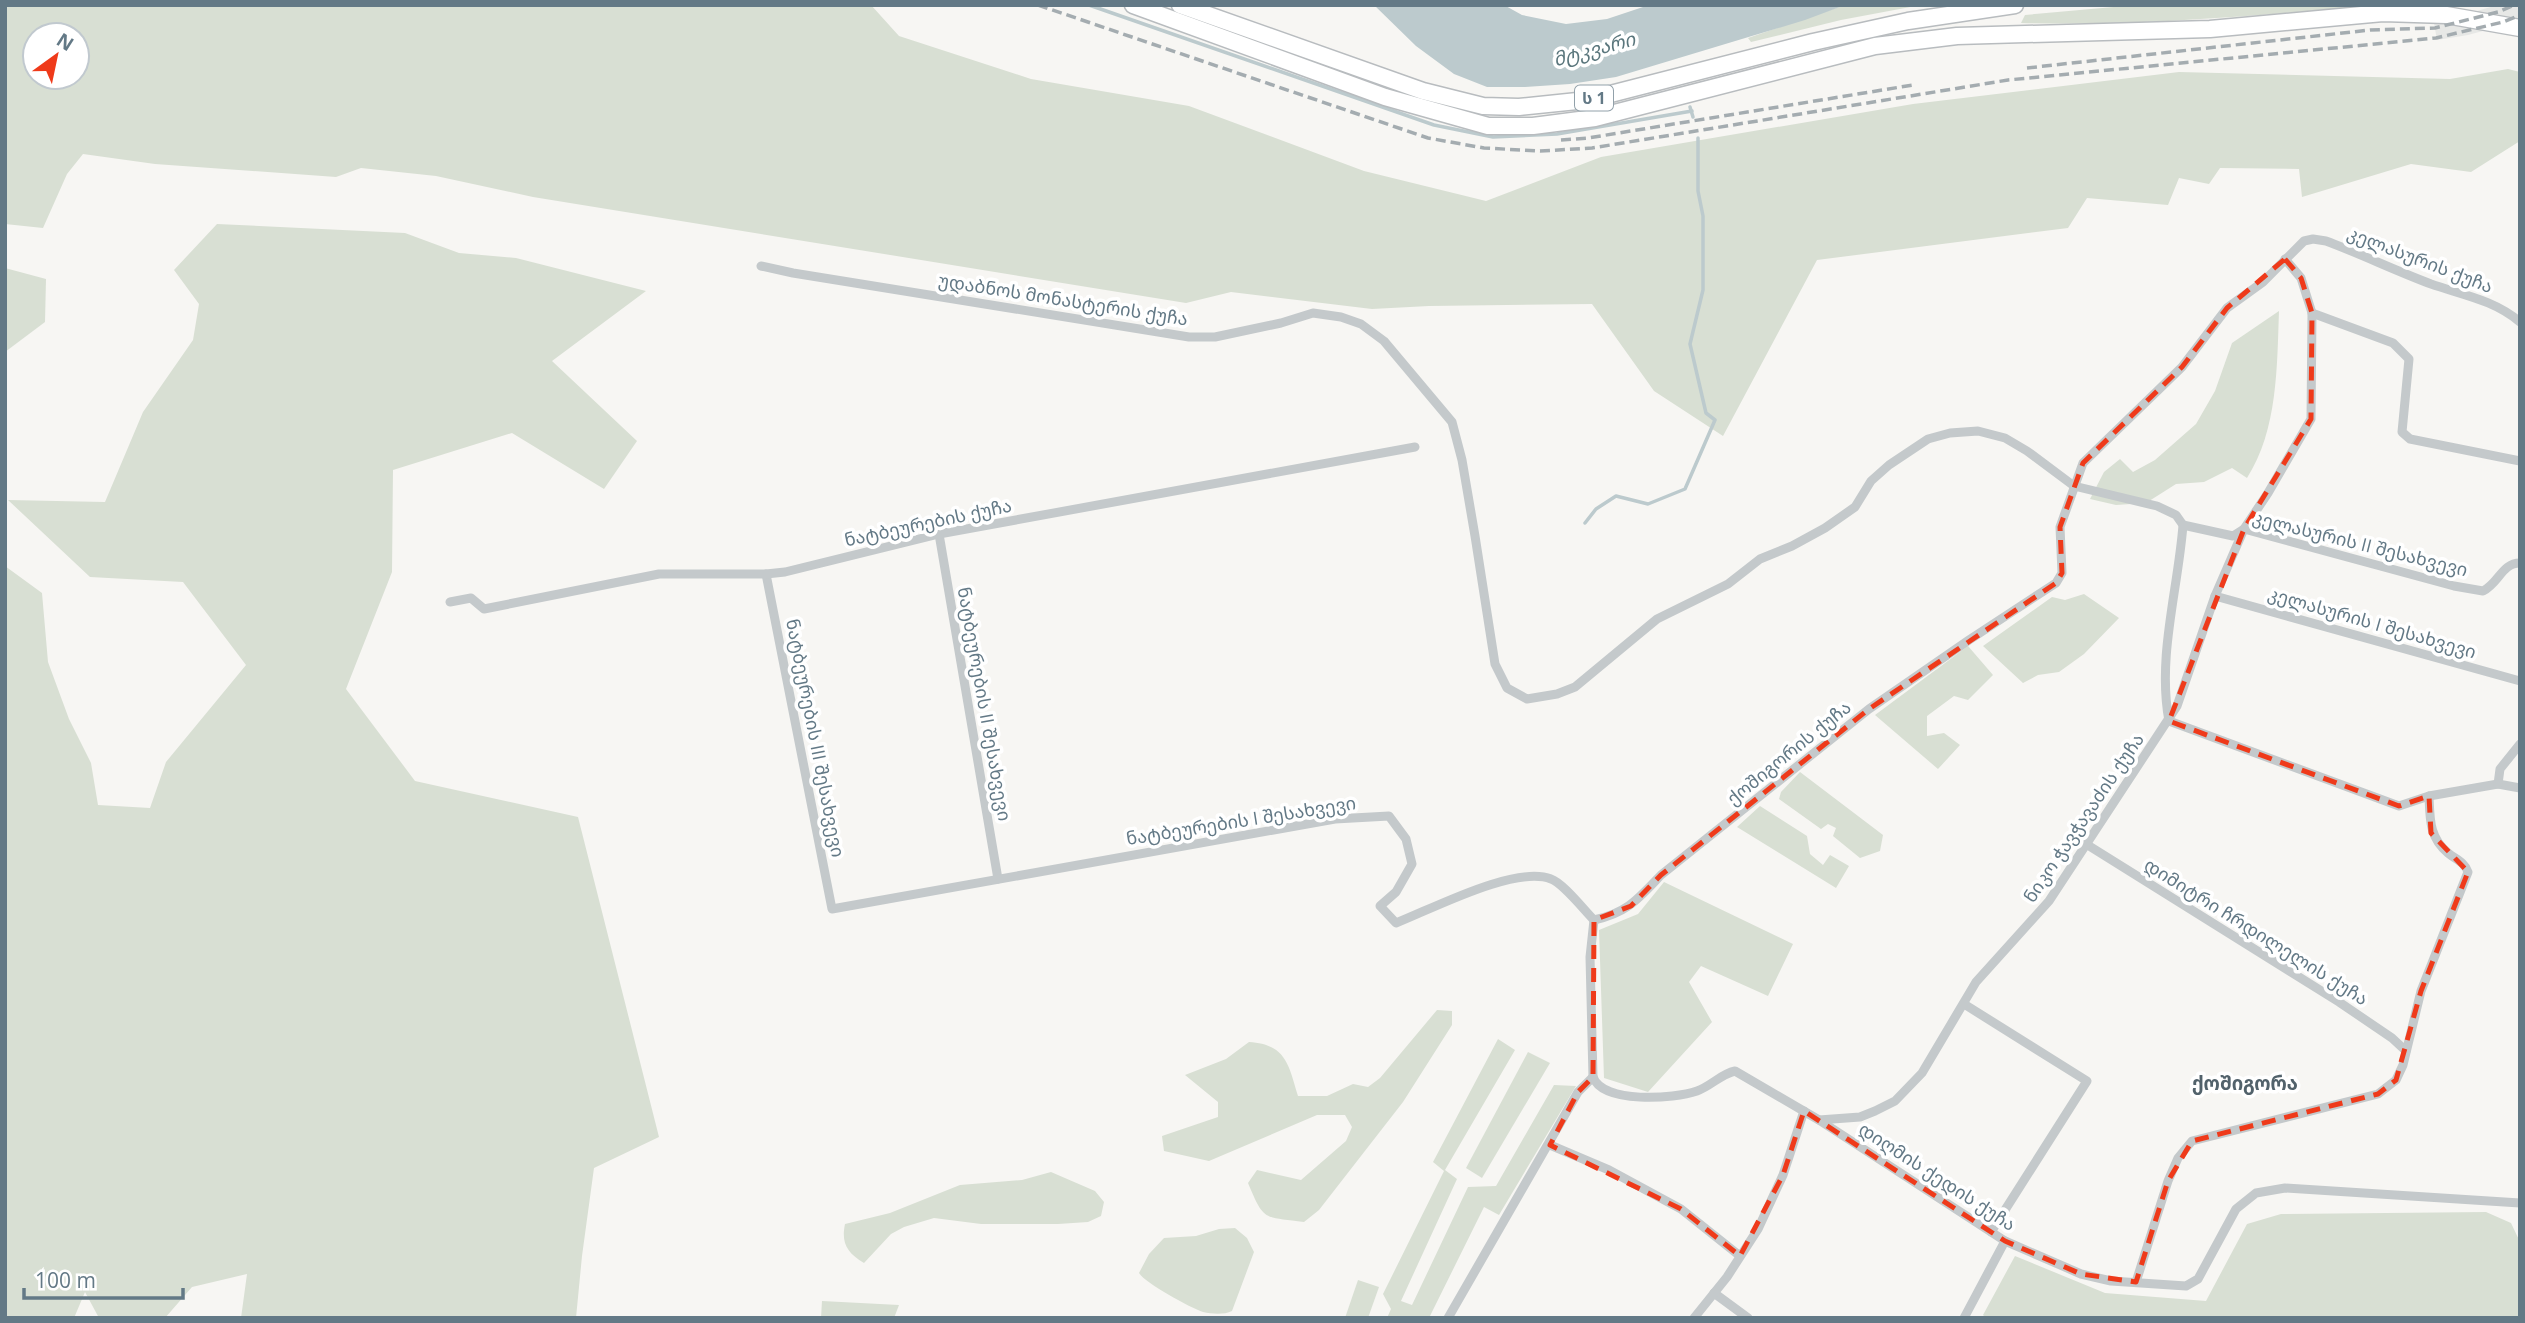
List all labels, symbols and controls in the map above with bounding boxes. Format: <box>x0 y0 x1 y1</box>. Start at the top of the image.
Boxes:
north arrow <box>21 21 91 91</box>
water label: მტკვარი <box>1550 25 1639 72</box>
text: N <box>52 27 79 57</box>
road number: ს 1 <box>1575 86 1613 110</box>
street label: კელასურის ქუჩა <box>2344 220 2497 298</box>
street label: უდაბნოს მონასტერის ქუჩა <box>937 267 1190 331</box>
street label: ნატბეურების ქუჩა <box>842 493 1014 551</box>
street label: კელასურის II შესახვევი <box>2250 505 2470 581</box>
street label: კელასურის I შესახვევი <box>2265 581 2479 663</box>
street label: ნატბეურების II შესახვევი <box>953 585 1017 823</box>
street label: ნატბეურების III შესახვევი <box>781 617 851 859</box>
street label: ქოშიგორის ქუჩა <box>1721 695 1856 810</box>
street label: ნიკო ჭავჭავაძის ქუჩა <box>2018 728 2149 907</box>
street label: ნატბეურების I შესახვევი <box>1124 790 1357 850</box>
street label: დიმიტრი ჩრდილელის ქუჩა <box>2140 852 2373 1010</box>
district label: ქოშიგორა <box>2192 1070 2298 1096</box>
street label: დიღმის ქედის ქუჩა <box>1855 1116 2021 1236</box>
scale bar <box>24 1256 184 1300</box>
text: 100 m <box>35 1266 96 1294</box>

